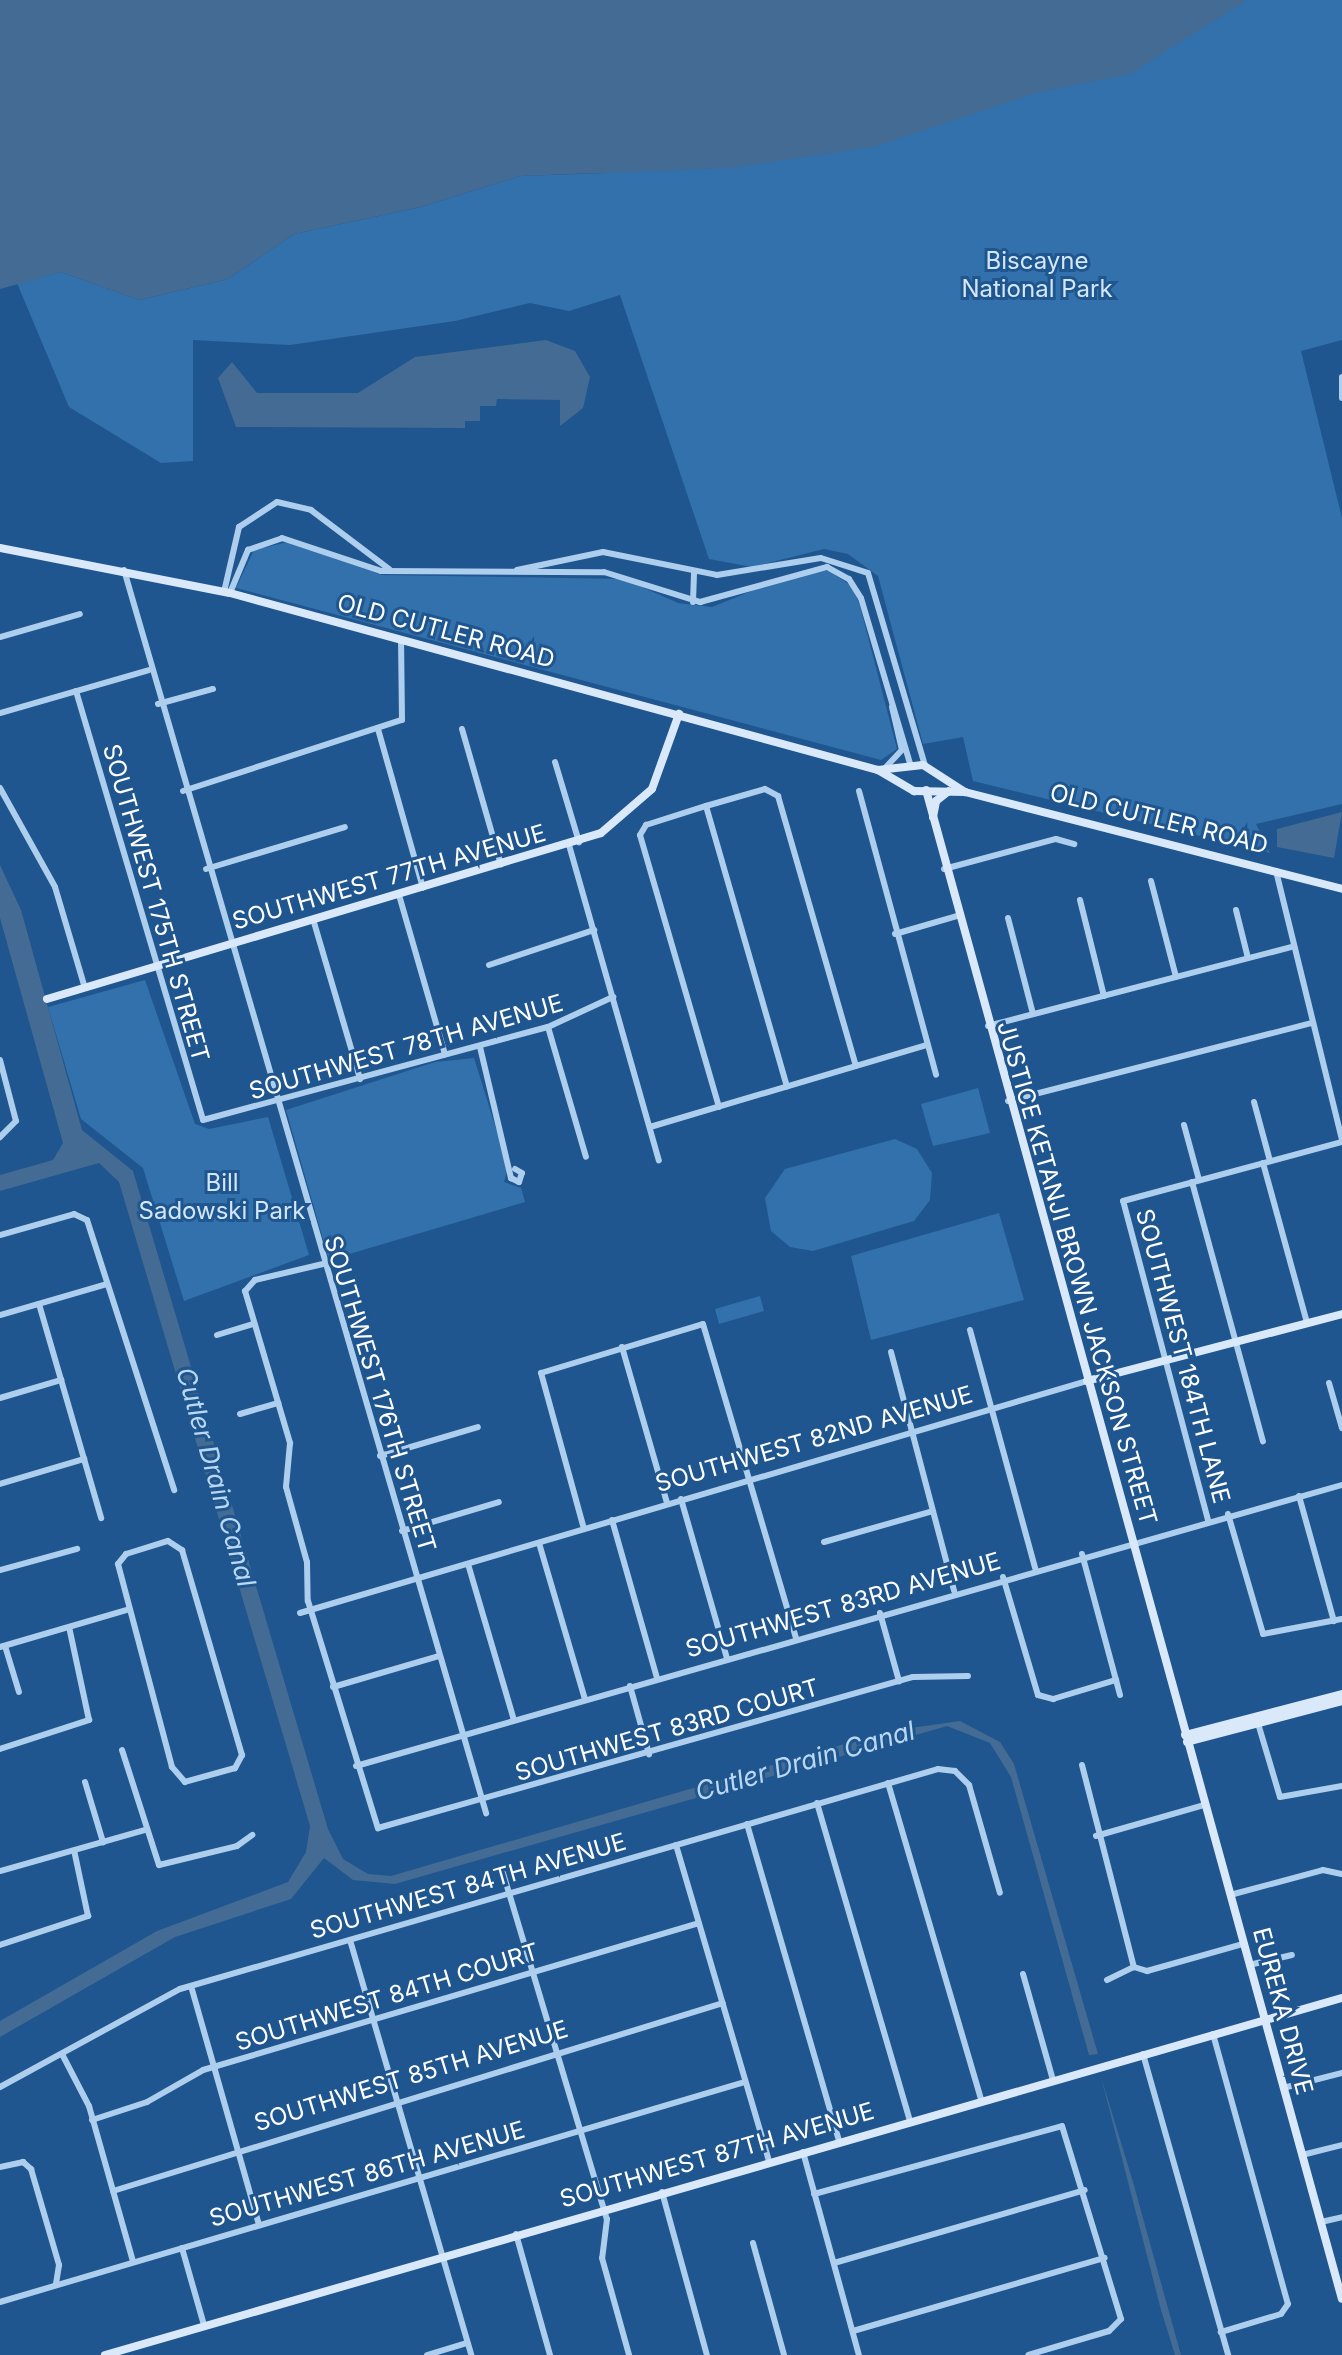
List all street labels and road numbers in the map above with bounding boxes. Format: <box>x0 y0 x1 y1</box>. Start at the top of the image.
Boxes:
street label: OLD CUTLER ROAD <box>334 588 558 674</box>
street label: SOUTHWEST 175TH STREET <box>97 741 215 1065</box>
street label: OLD CUTLER ROAD <box>1047 778 1271 860</box>
street label: SOUTHWEST 77TH AVENUE <box>229 818 549 936</box>
street label: SOUTHWEST 78TH AVENUE <box>246 988 566 1106</box>
street label: JUSTICE KETANJI BROWN JACKSON STREET <box>991 1018 1163 1528</box>
street label: SOUTHWEST 184TH LANE <box>1130 1206 1236 1506</box>
street label: SOUTHWEST 176TH STREET <box>318 1232 442 1556</box>
street label: SOUTHWEST 82ND AVENUE <box>652 1380 976 1498</box>
street label: SOUTHWEST 83RD AVENUE <box>682 1546 1004 1664</box>
street label: SOUTHWEST 83RD COURT <box>512 1673 822 1787</box>
street label: SOUTHWEST 84TH AVENUE <box>307 1827 629 1945</box>
street label: EUREKA DRIVE <box>1247 1924 1319 2098</box>
street label: SOUTHWEST 84TH COURT <box>232 1937 542 2057</box>
street label: SOUTHWEST 85TH AVENUE <box>251 2015 571 2137</box>
street label: SOUTHWEST 87TH AVENUE <box>557 2096 877 2214</box>
street label: SOUTHWEST 86TH AVENUE <box>206 2115 528 2233</box>

